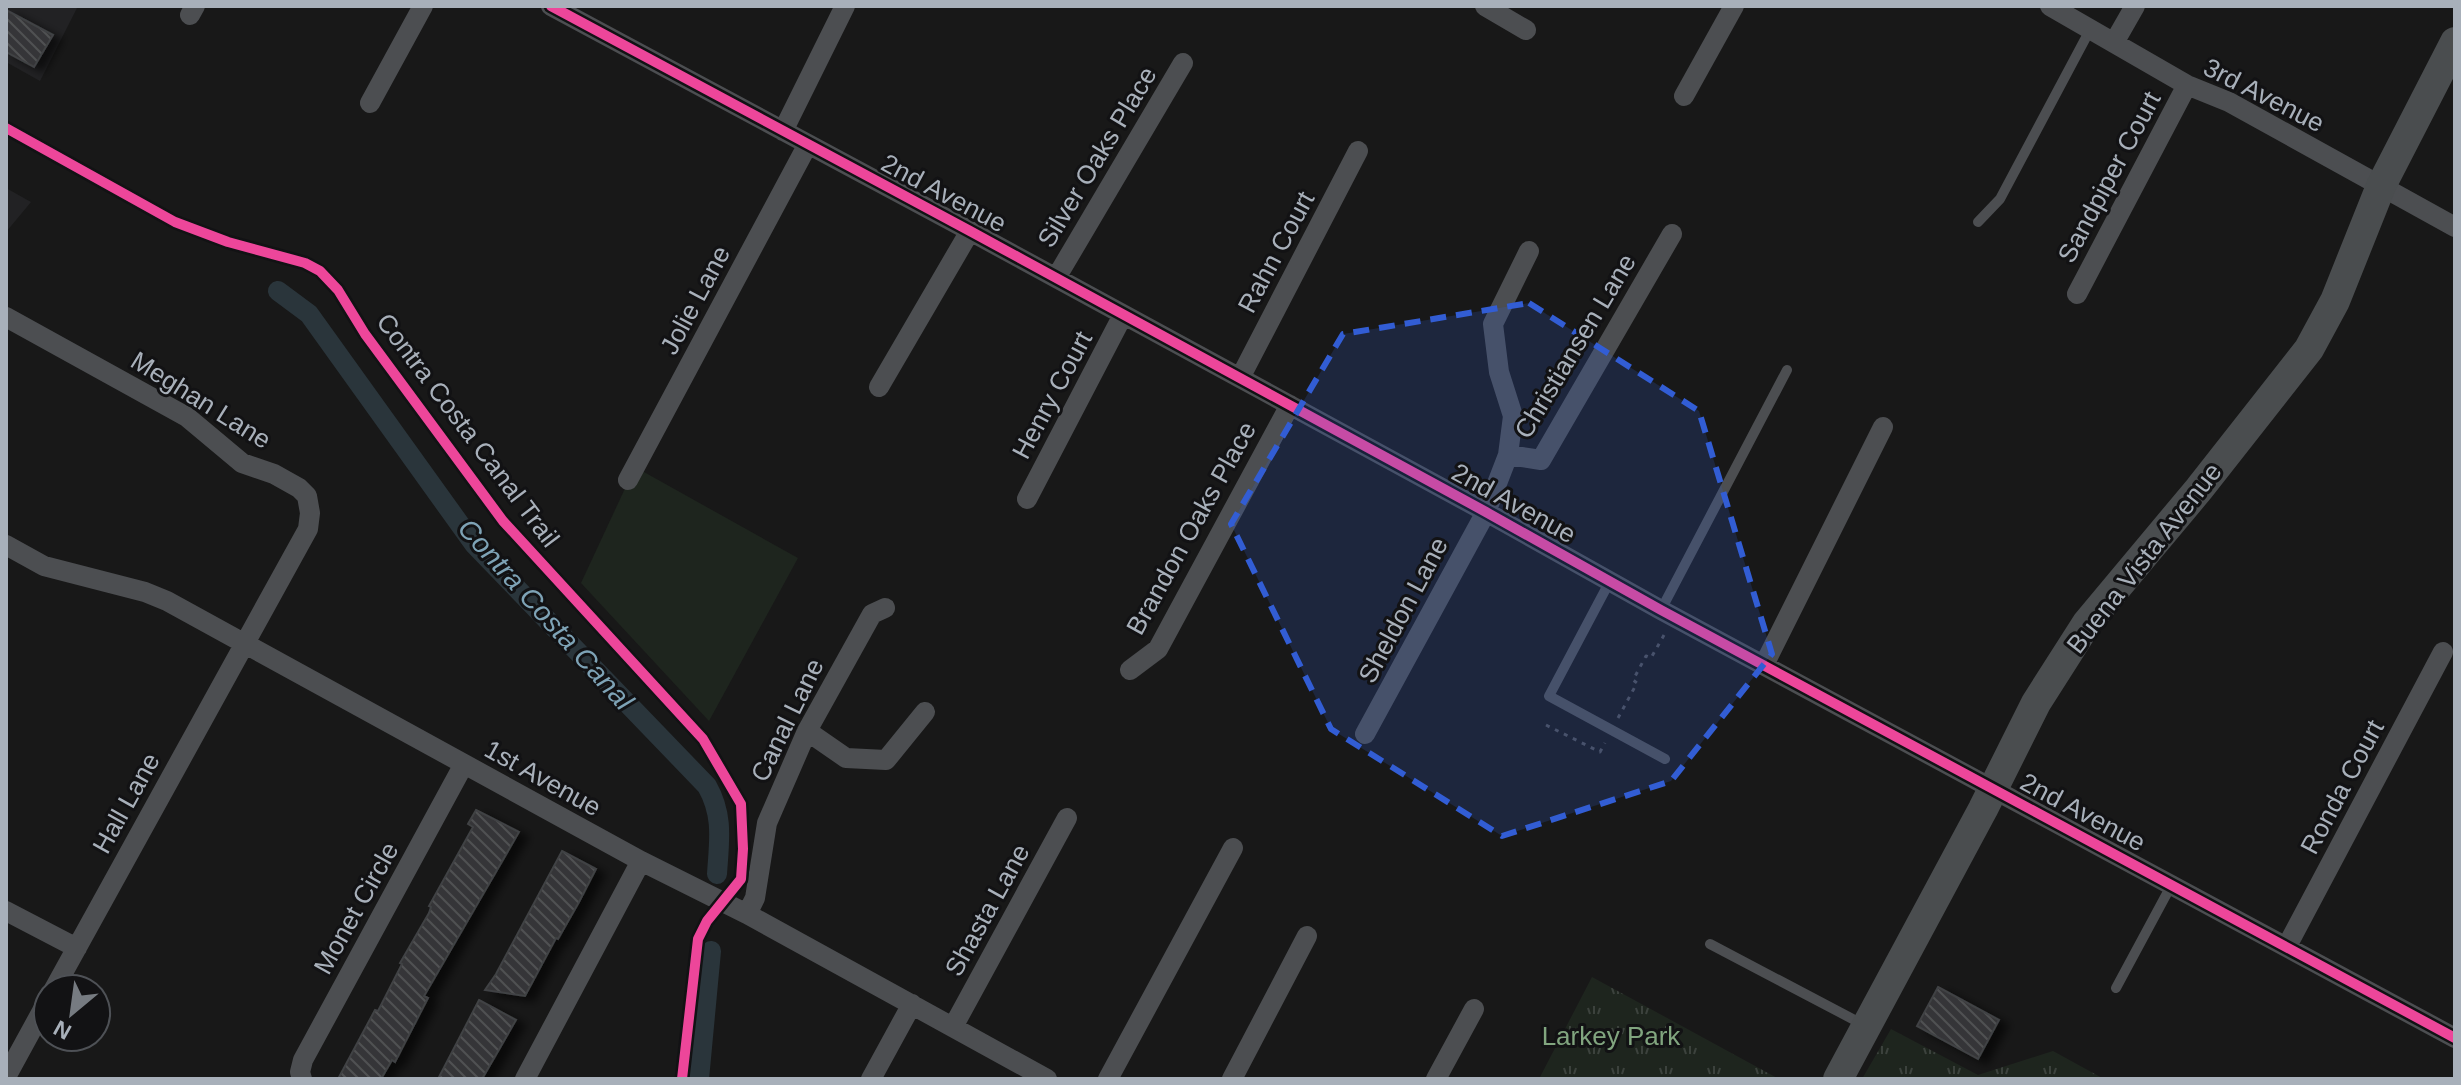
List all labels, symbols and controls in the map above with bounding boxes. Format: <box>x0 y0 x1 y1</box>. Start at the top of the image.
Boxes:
street label: 3rd Avenue <box>2199 52 2329 138</box>
street label: Silver Oaks Place <box>1031 61 1163 253</box>
street label: Sandpiper Court <box>2051 86 2167 268</box>
street label: 2nd Avenue <box>877 148 1011 238</box>
street label: Rahn Court <box>1232 186 1321 318</box>
street label: Jolie Lane <box>654 241 736 359</box>
street label: Christiansen Lane <box>1508 248 1642 444</box>
street label: Contra Costa Canal Trail <box>370 307 566 553</box>
street label: Henry Court <box>1006 325 1099 464</box>
street label: Meghan Lane <box>126 345 276 455</box>
street label: Brandon Oaks Place <box>1120 416 1262 640</box>
street label: 2nd Avenue <box>1447 457 1581 549</box>
street label: Buena Vista Avenue <box>2060 457 2228 659</box>
water label: Contra Costa Canal <box>452 513 640 717</box>
street label: Sheldon Lane <box>1352 532 1454 688</box>
street label: Canal Lane <box>744 654 830 786</box>
street label: Ronda Court <box>2294 714 2390 859</box>
street label: 1st Avenue <box>480 734 606 822</box>
street label: Hall Lane <box>86 748 166 858</box>
street label: 2nd Avenue <box>2016 767 2150 857</box>
street label: Monet Circle <box>308 837 404 979</box>
street label: Shasta Lane <box>938 839 1036 981</box>
north arrow <box>32 973 112 1053</box>
text: N <box>50 1015 76 1045</box>
park label: Larkey Park <box>1542 1021 1681 1051</box>

